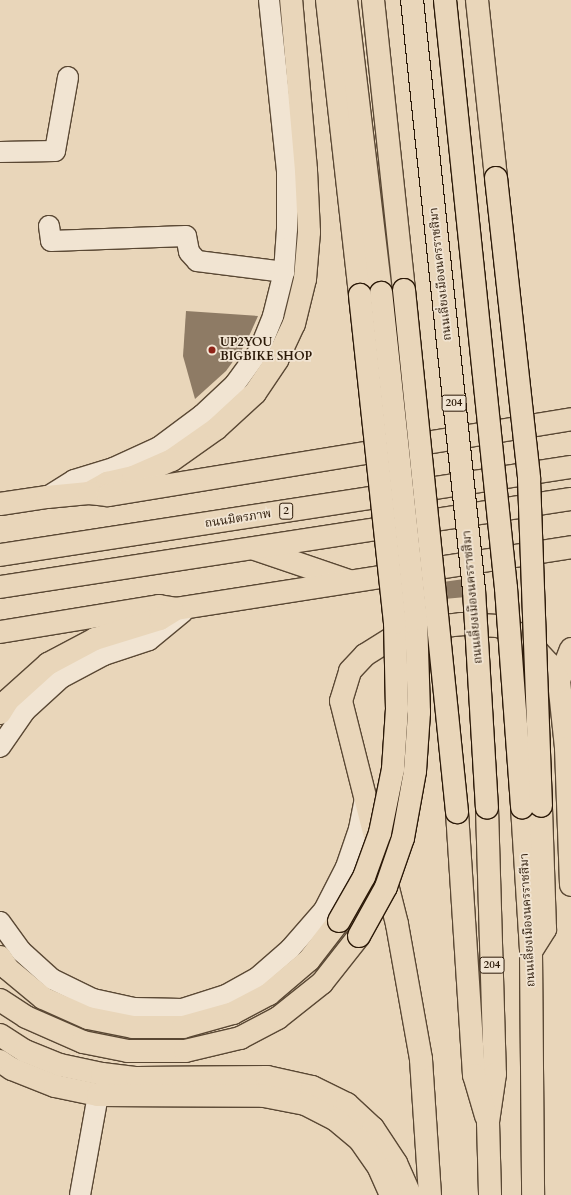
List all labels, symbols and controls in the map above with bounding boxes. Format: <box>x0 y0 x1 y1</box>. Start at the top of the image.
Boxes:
street label: ถนนเลี่ยงเมืองนครราชสีมา <box>427 207 455 341</box>
place label: UP2YOU BIGBIKE SHOP <box>220 336 312 364</box>
marker: UP2YOU BIGBIKE SHOP <box>207 345 217 355</box>
road number: 204 <box>441 394 467 412</box>
road number: 2 <box>279 502 293 520</box>
street label: ถนนมิตรภาพ <box>204 507 272 531</box>
street label: ถนนเลี่ยงเมืองนครราชสีมา <box>460 530 486 664</box>
street label: ถนนเลี่ยงเมืองนครราชสีมา <box>517 853 539 987</box>
road number: 204 <box>479 956 505 974</box>

